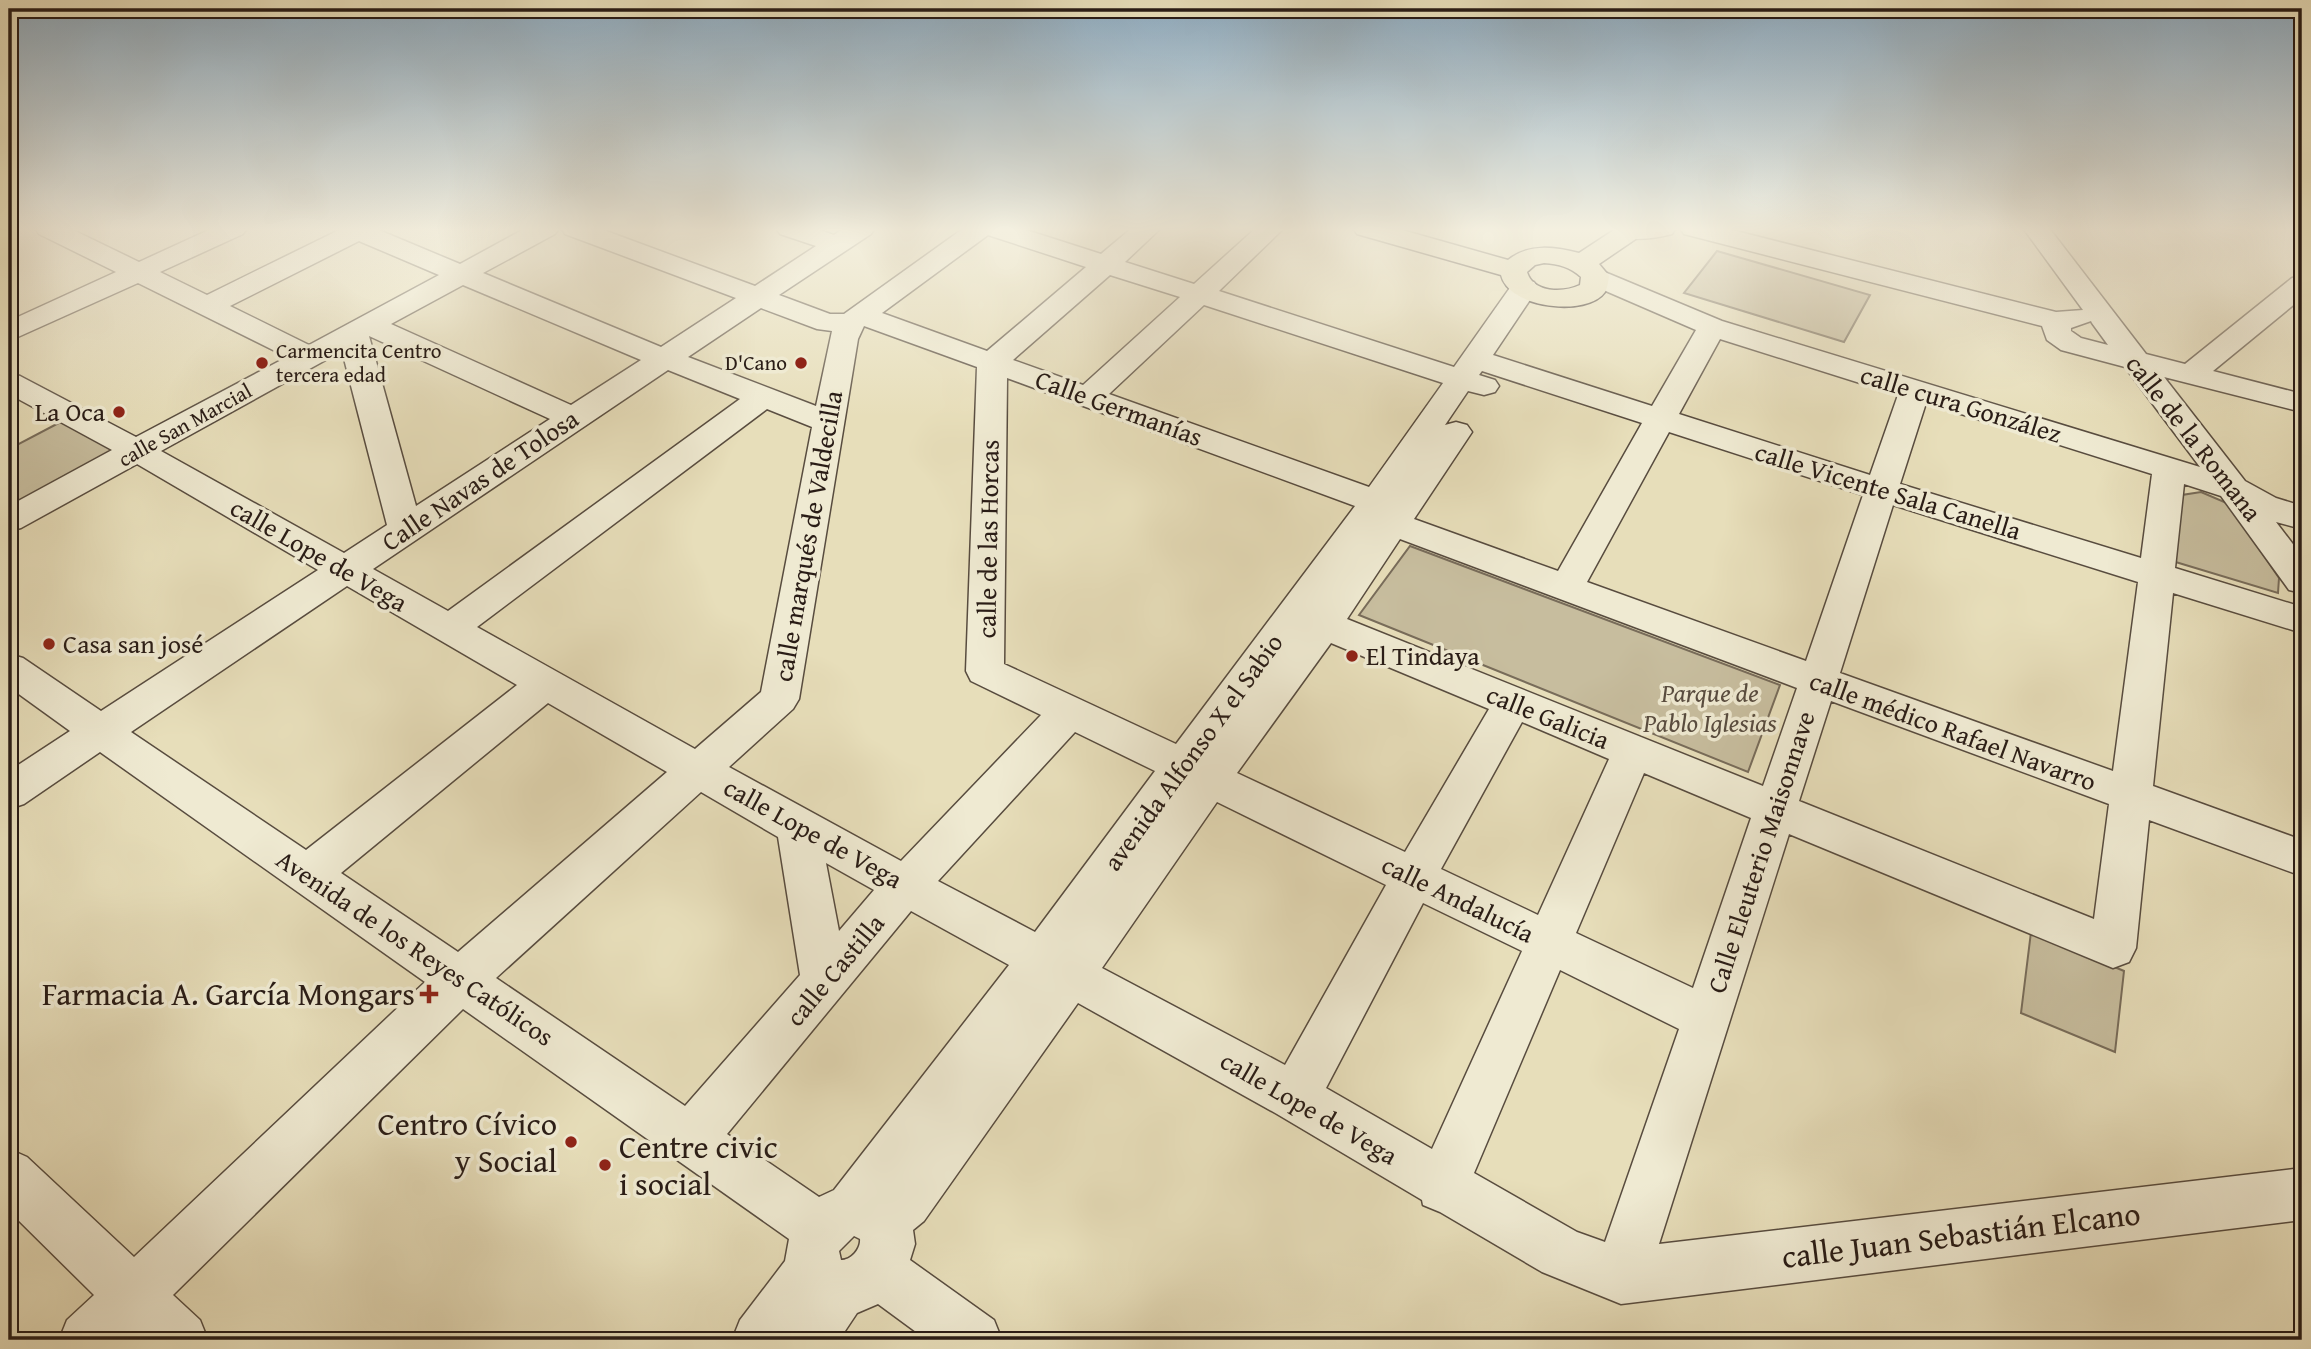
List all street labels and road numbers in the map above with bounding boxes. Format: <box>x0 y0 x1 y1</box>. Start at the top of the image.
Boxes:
street label: calle de la Romana <box>2117 346 2272 530</box>
street label: calle cura González <box>1856 354 2066 453</box>
street label: Calle Germanías <box>1030 359 1208 456</box>
street label: calle San Marcial <box>112 375 257 474</box>
street label: calle marqués de Valdecilla <box>763 387 852 684</box>
street label: Calle Navas de Tolosa <box>373 399 587 560</box>
street label: calle Vicente Sala Canella <box>1750 431 2027 550</box>
street label: calle de las Horcas <box>966 439 1009 639</box>
street label: calle Lope de Vega <box>223 488 416 622</box>
street label: avenida Alfonso X el Sabio <box>1093 625 1292 878</box>
street label: calle médico Rafael Navarro <box>1804 660 2102 801</box>
street label: calle Galicia <box>1481 674 1616 759</box>
street label: Calle Eleuterio Maisonnave <box>1697 706 1825 998</box>
street label: calle Lope de Vega <box>717 767 910 898</box>
street label: Avenida de los Reyes Católicos <box>269 840 562 1055</box>
street label: calle Andalucía <box>1375 845 1542 953</box>
street label: calle Castilla <box>776 904 894 1034</box>
street label: calle Lope de Vega <box>1213 1041 1406 1175</box>
street label: calle Juan Sebastián Elcano <box>1779 1189 2143 1280</box>

